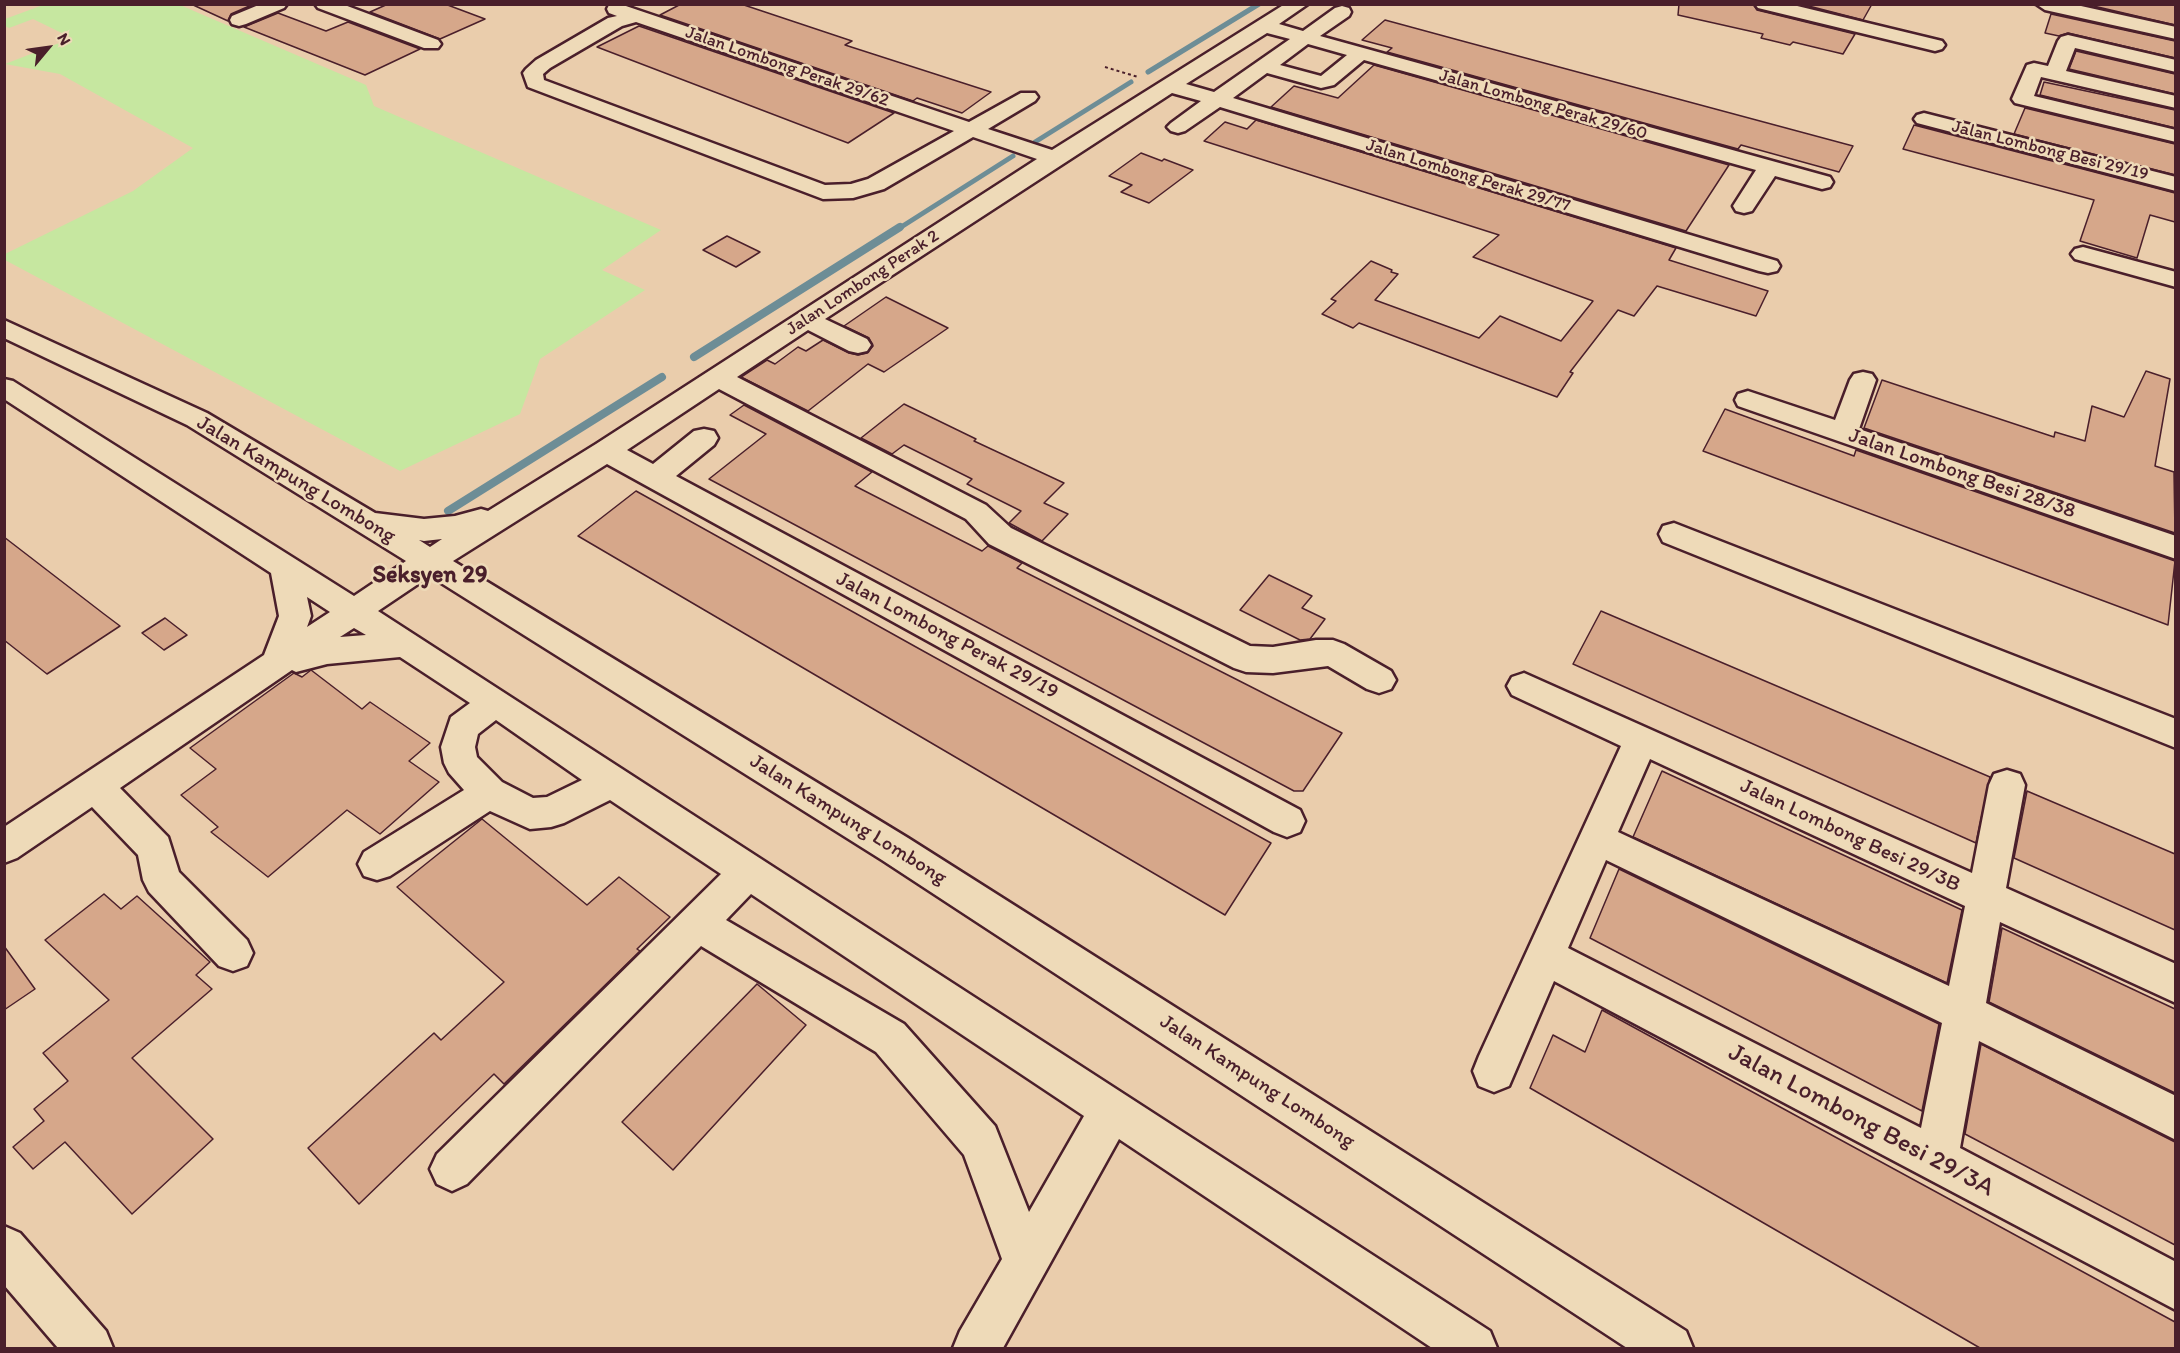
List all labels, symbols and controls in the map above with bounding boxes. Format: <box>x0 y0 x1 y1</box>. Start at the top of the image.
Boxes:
north arrow <box>18 18 78 78</box>
street label: Jalan Lombong Perak 29/62 <box>682 22 892 112</box>
text: N <box>53 30 75 48</box>
street label: Jalan Lombong Perak 29/60 <box>1436 65 1650 145</box>
street label: Jalan Lombong Besi 29/19 <box>1949 116 2151 186</box>
street label: Jalan Lombong Perak 29/77 <box>1363 135 1573 217</box>
street label: Jalan Lombong Perak 2 <box>783 226 943 340</box>
street label: Jalan Kampung Lombong <box>192 411 400 549</box>
street label: Jalan Lombong Besi 28/38 <box>1845 423 2079 525</box>
district label: Seksyen 29 <box>373 562 487 590</box>
street label: Jalan Lombong Perak 29/19 <box>832 567 1062 705</box>
street label: Jalan Kampung Lombong <box>745 749 951 891</box>
street label: Jalan Lombong Besi 29/3B <box>1736 774 1964 898</box>
street label: Jalan Kampung Lombong <box>1155 1009 1359 1155</box>
street label: Jalan Lombong Besi 29/3A <box>1723 1038 1999 1204</box>

